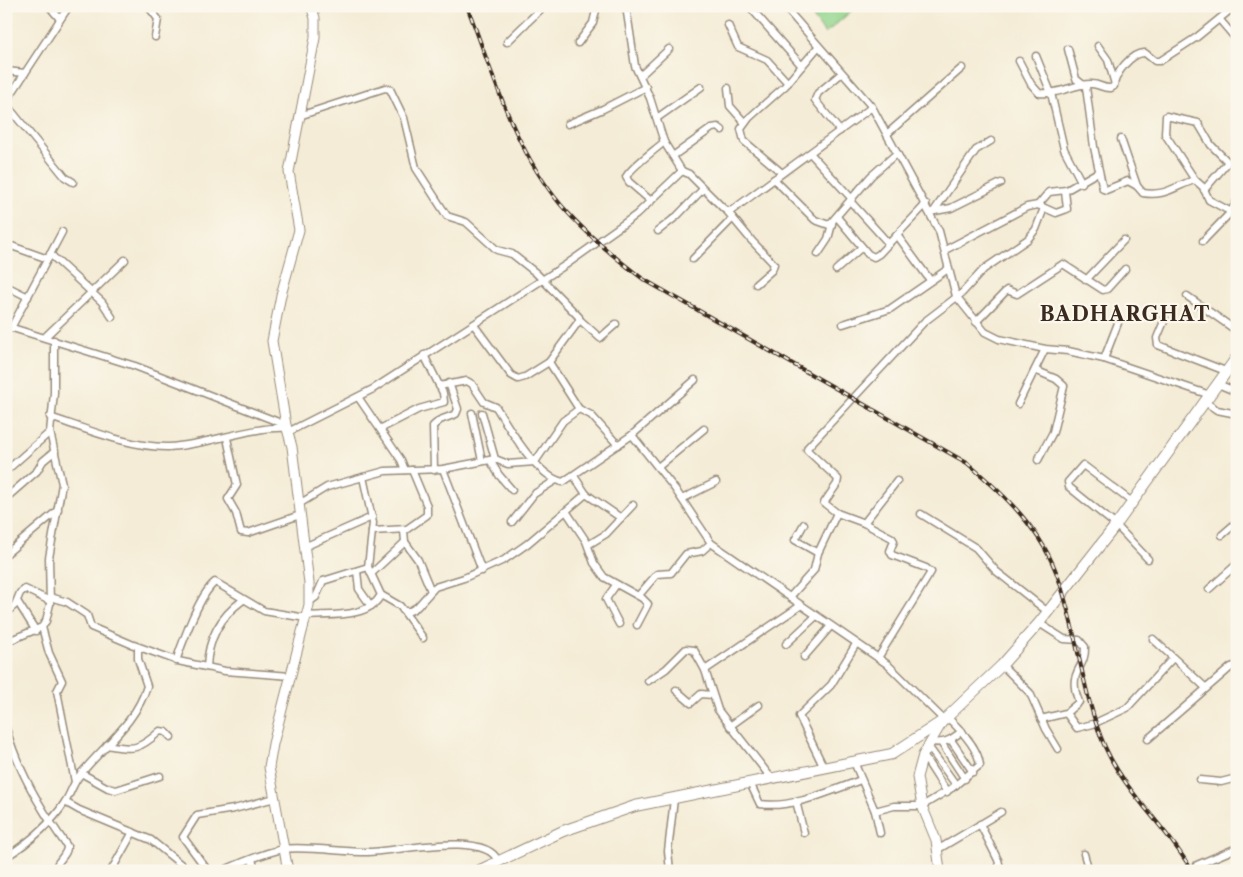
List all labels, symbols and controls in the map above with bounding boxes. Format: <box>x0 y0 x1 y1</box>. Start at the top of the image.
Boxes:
district label: BADHARGHAT <box>1040 302 1210 326</box>

